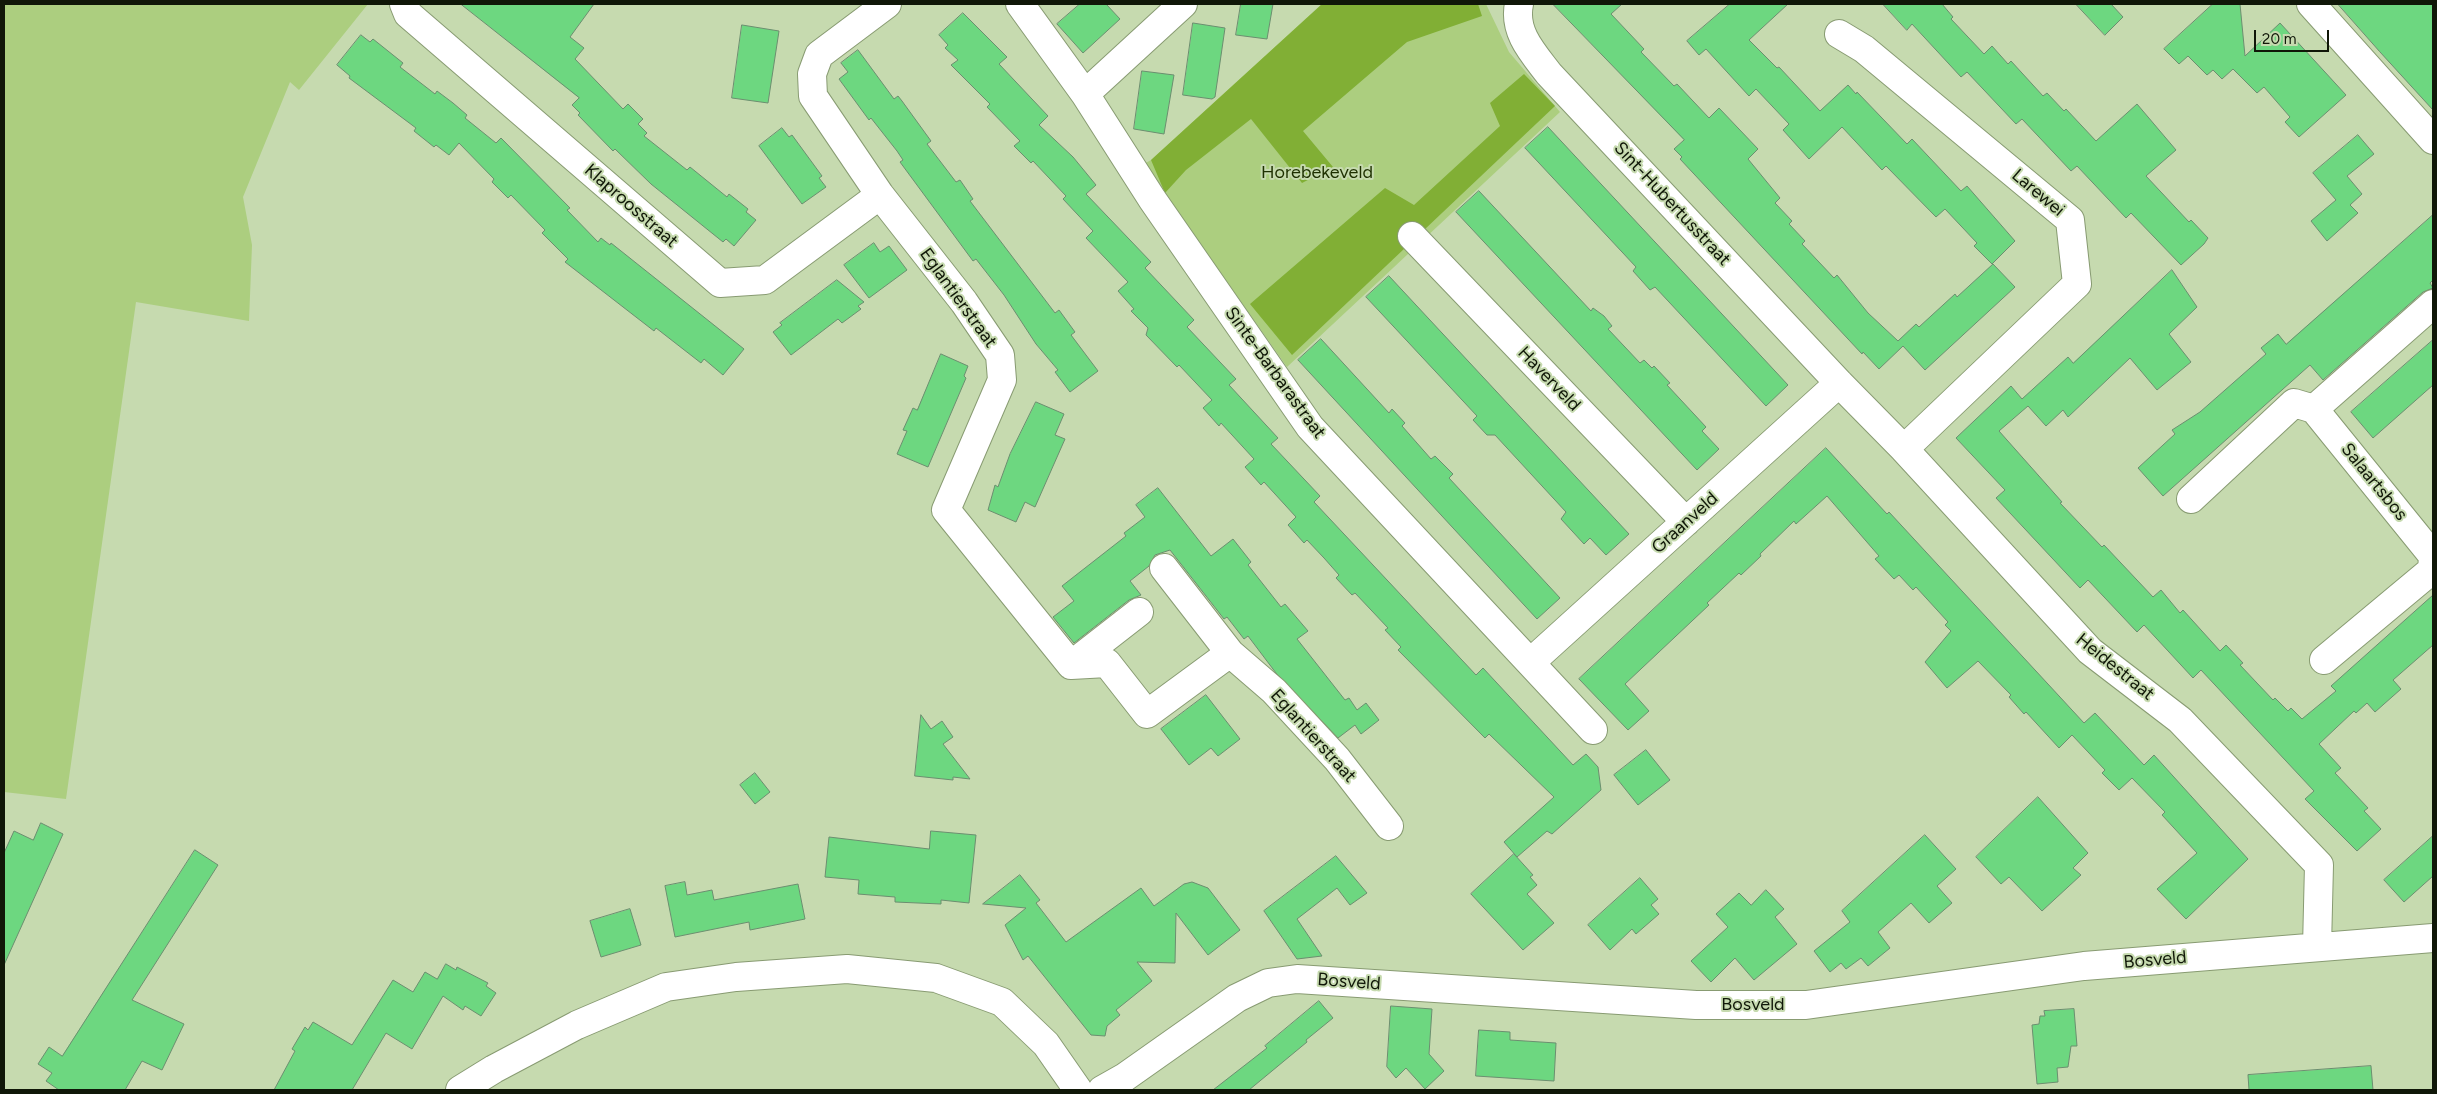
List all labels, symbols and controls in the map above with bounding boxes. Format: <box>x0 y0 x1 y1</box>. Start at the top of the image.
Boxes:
scale bar <box>2257 20 2332 52</box>
text: 20 m <box>2262 30 2296 48</box>
street label: Sint-Hubertusstraat <box>1609 138 1735 270</box>
street label: Klaproosstraat <box>580 160 682 252</box>
park label: Horebekeveld <box>1261 162 1373 184</box>
street label: Larewei <box>2007 165 2069 221</box>
street label: Eglantierstraat <box>915 244 1001 352</box>
street label: Sinte-Barbarastraat <box>1220 303 1330 443</box>
street label: Haverveld <box>1513 342 1585 416</box>
street label: Salaartsbos <box>2336 439 2412 525</box>
street label: Graanveld <box>1647 488 1723 558</box>
street label: Heidestraat <box>2072 629 2158 705</box>
street label: Eglantierstraat <box>1266 685 1360 787</box>
street label: Bosveld <box>2123 946 2187 974</box>
street label: Bosveld <box>1317 969 1381 995</box>
street label: Bosveld <box>1721 994 1785 1016</box>

